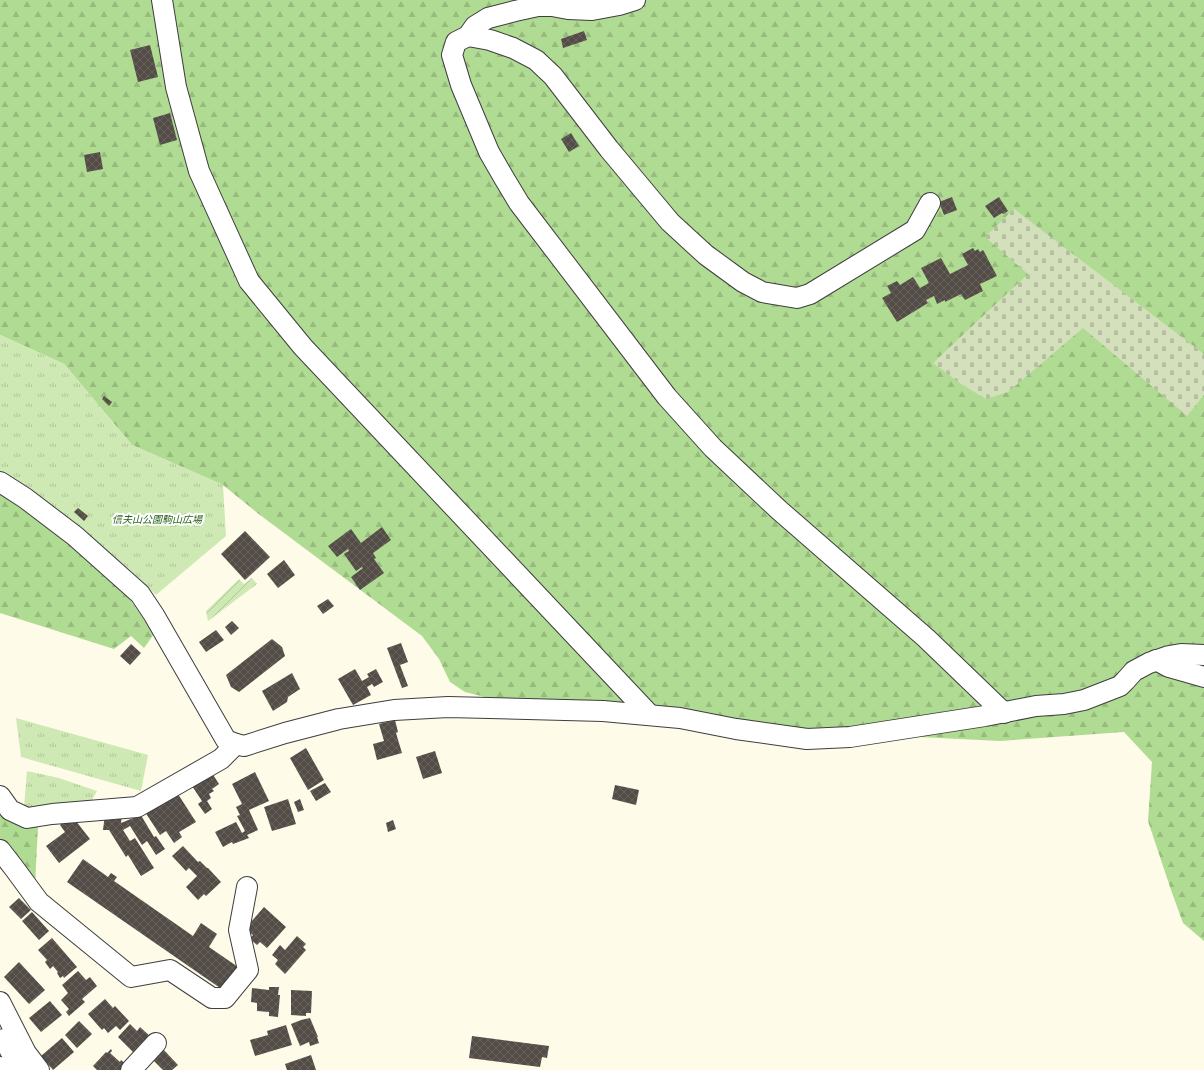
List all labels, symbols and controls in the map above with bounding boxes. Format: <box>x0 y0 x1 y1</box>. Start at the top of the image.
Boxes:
park label: 信夫山公園駒山広場 <box>112 513 203 526</box>

